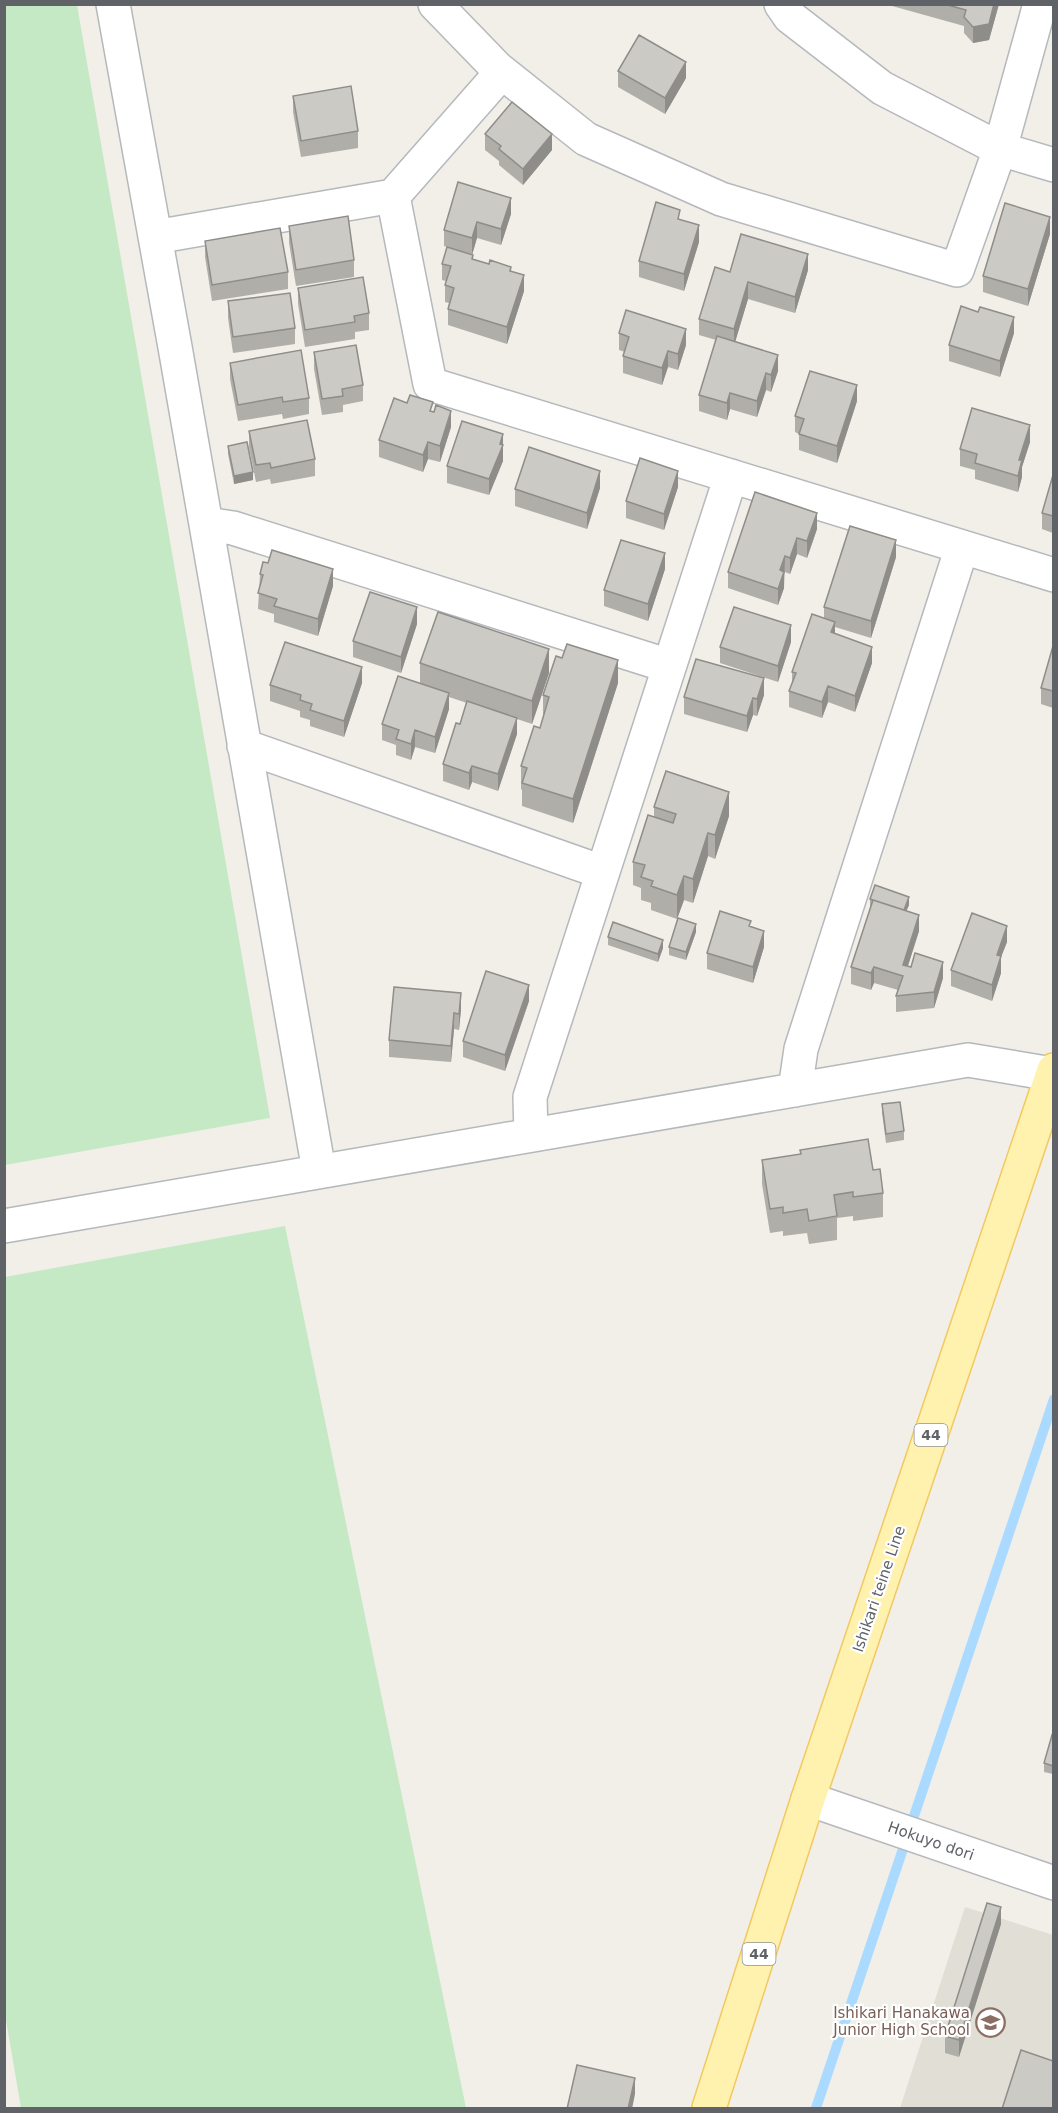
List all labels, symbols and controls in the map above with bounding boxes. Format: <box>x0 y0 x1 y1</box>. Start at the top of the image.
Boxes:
road number: 44 <box>914 1424 948 1446</box>
street label: Ishikari teine Line <box>849 1523 909 1655</box>
street label: Hokuyo dori <box>885 1818 977 1864</box>
road number: 44 <box>742 1943 776 1965</box>
place label: Ishikari Hanakawa Junior High School <box>832 2004 970 2039</box>
school or university icon: Ishikari Hanakawa Junior High School <box>975 2006 1007 2038</box>

